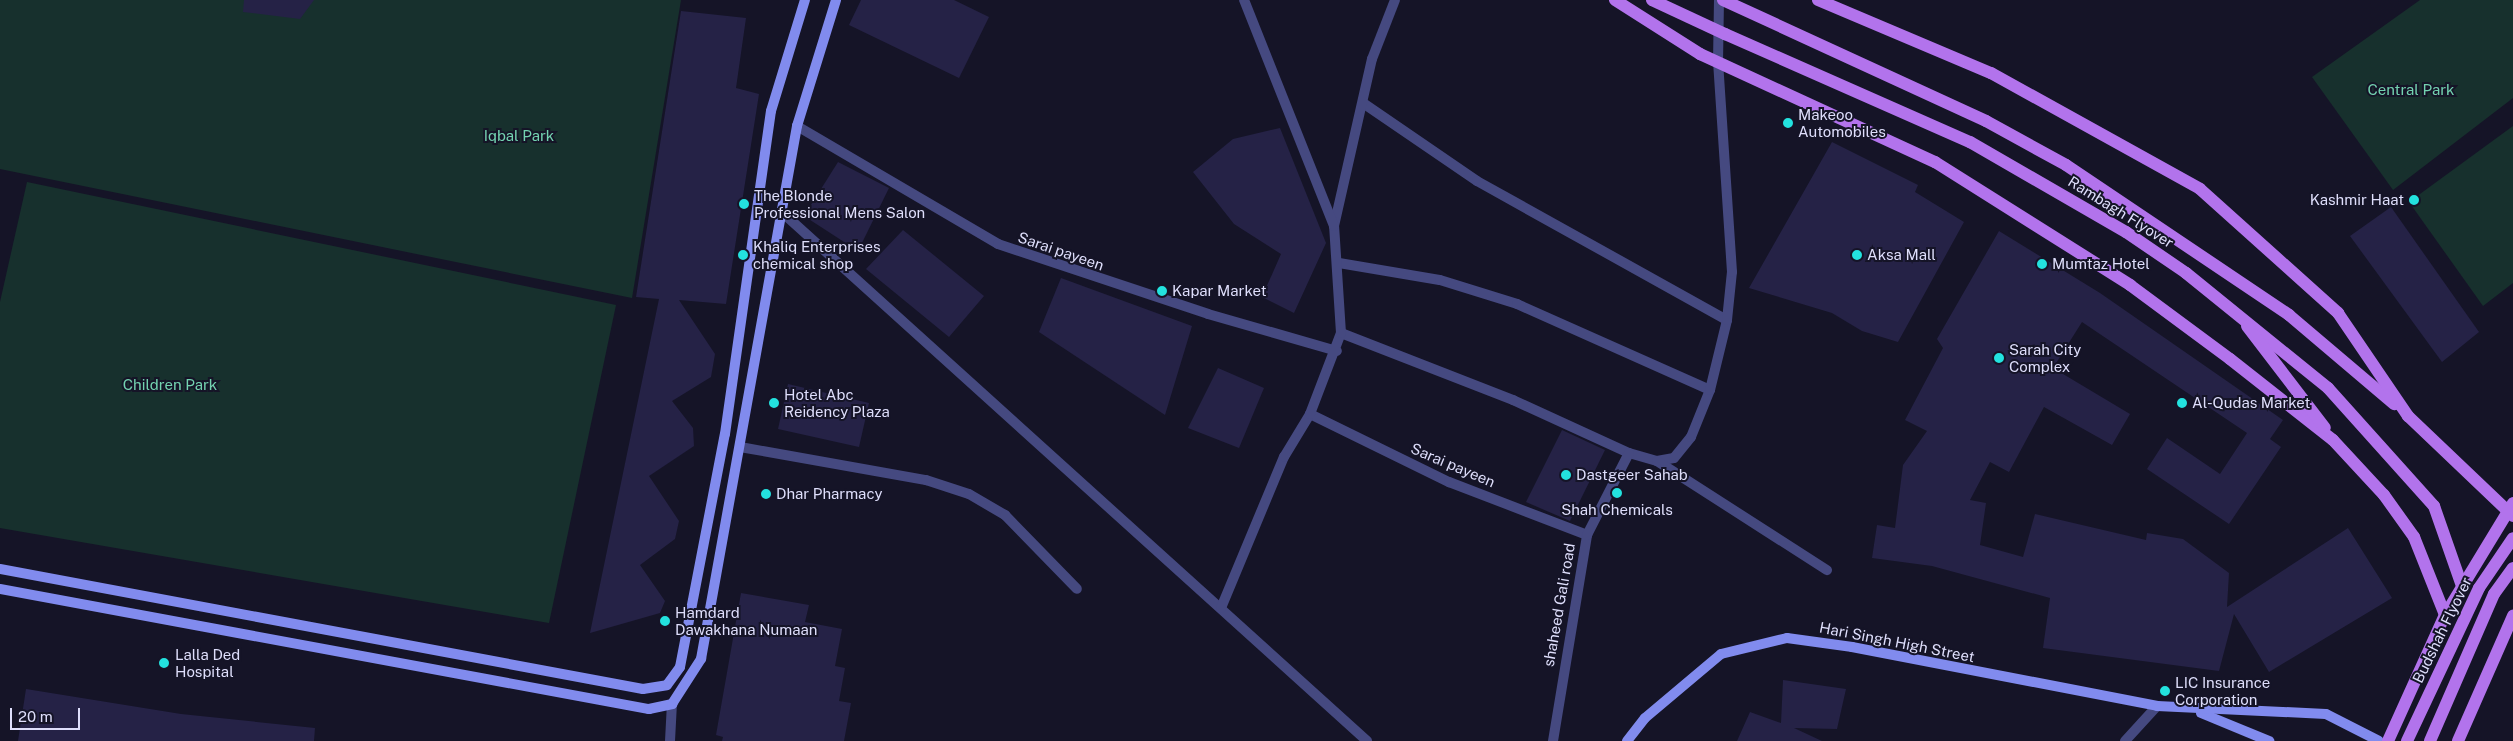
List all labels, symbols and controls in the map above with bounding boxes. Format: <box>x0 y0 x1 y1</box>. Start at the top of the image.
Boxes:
park label: Central Park <box>2367 81 2455 99</box>
place label: Makeoo Automobiles <box>1798 105 1886 140</box>
marker: Makeoo Automobiles <box>1782 117 1794 129</box>
park label: Iqbal Park <box>484 127 554 145</box>
street label: Rambagh Flyover <box>2065 172 2177 252</box>
place label: The Blonde Professional Mens Salon <box>754 186 925 221</box>
place label: Kashmir Haat <box>2310 191 2404 209</box>
marker: Kashmir Haat <box>2408 194 2420 206</box>
marker: The Blonde Professional Mens Salon <box>738 198 750 210</box>
street label: Sarai payeen <box>1016 228 1106 274</box>
place label: Khaliq Enterprises chemical shop <box>753 237 880 272</box>
place label: Aksa Mall <box>1867 246 1936 264</box>
marker: Khaliq Enterprises chemical shop <box>737 249 749 261</box>
marker: Aksa Mall <box>1851 249 1863 261</box>
place label: Mumtaz Hotel <box>2052 255 2150 273</box>
marker: Mumtaz Hotel <box>2036 258 2048 270</box>
place label: Kapar Market <box>1172 282 1266 300</box>
marker: Kapar Market <box>1156 285 1168 297</box>
place label: Sarah City Complex <box>2009 340 2081 375</box>
marker: Sarah City Complex <box>1993 352 2005 364</box>
park label: Children Park <box>123 376 217 394</box>
place label: Hotel Abc Reidency Plaza <box>784 385 890 420</box>
place label: Al-Qudas Market <box>2192 394 2310 412</box>
marker: Hotel Abc Reidency Plaza <box>768 397 780 409</box>
marker: Al-Qudas Market <box>2176 397 2188 409</box>
street label: Sarai payeen <box>1408 439 1498 491</box>
place label: Dastgeer Sahab <box>1576 466 1688 484</box>
marker: Dastgeer Sahab <box>1560 469 1572 481</box>
place label: Dhar Pharmacy <box>776 485 882 503</box>
marker: Shah Chemicals <box>1611 487 1623 499</box>
marker: Dhar Pharmacy <box>760 488 772 500</box>
place label: Shah Chemicals <box>1561 501 1673 519</box>
street label: shaheed Gali road <box>1539 542 1579 668</box>
street label: Budshah Flyover <box>2409 574 2475 686</box>
place label: Hamdard Dawakhana Numaan <box>675 603 817 638</box>
marker: Hamdard Dawakhana Numaan <box>659 615 671 627</box>
street label: Hari Singh High Street <box>1818 618 1976 666</box>
place label: Lalla Ded Hospital <box>175 645 240 680</box>
marker: Lalla Ded Hospital <box>157 656 171 670</box>
place label: LIC Insurance Corporation <box>2175 673 2270 708</box>
marker: LIC Insurance Corporation <box>2159 685 2171 697</box>
scale bar <box>12 698 82 730</box>
text: 20 m <box>18 708 53 725</box>

